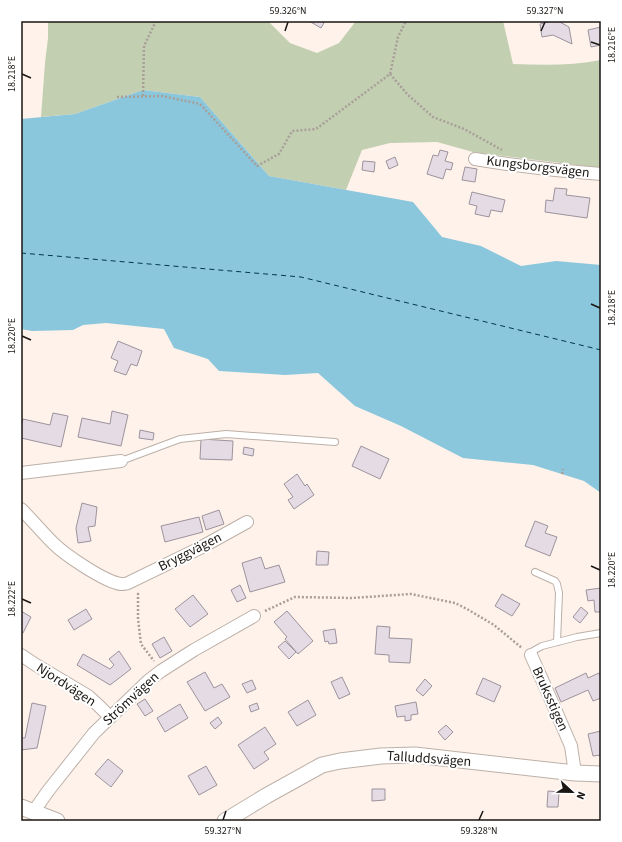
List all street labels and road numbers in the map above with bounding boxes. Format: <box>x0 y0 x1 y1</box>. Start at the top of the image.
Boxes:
street label: Kungsborgsvägen <box>485 151 591 183</box>
street label: Bryggvägen <box>155 527 225 577</box>
street label: Njordvägen <box>32 658 100 712</box>
street label: Bruksstigen <box>527 664 573 734</box>
street label: Strömvägen <box>98 668 164 730</box>
street label: Talluddsvägen <box>386 746 472 772</box>

